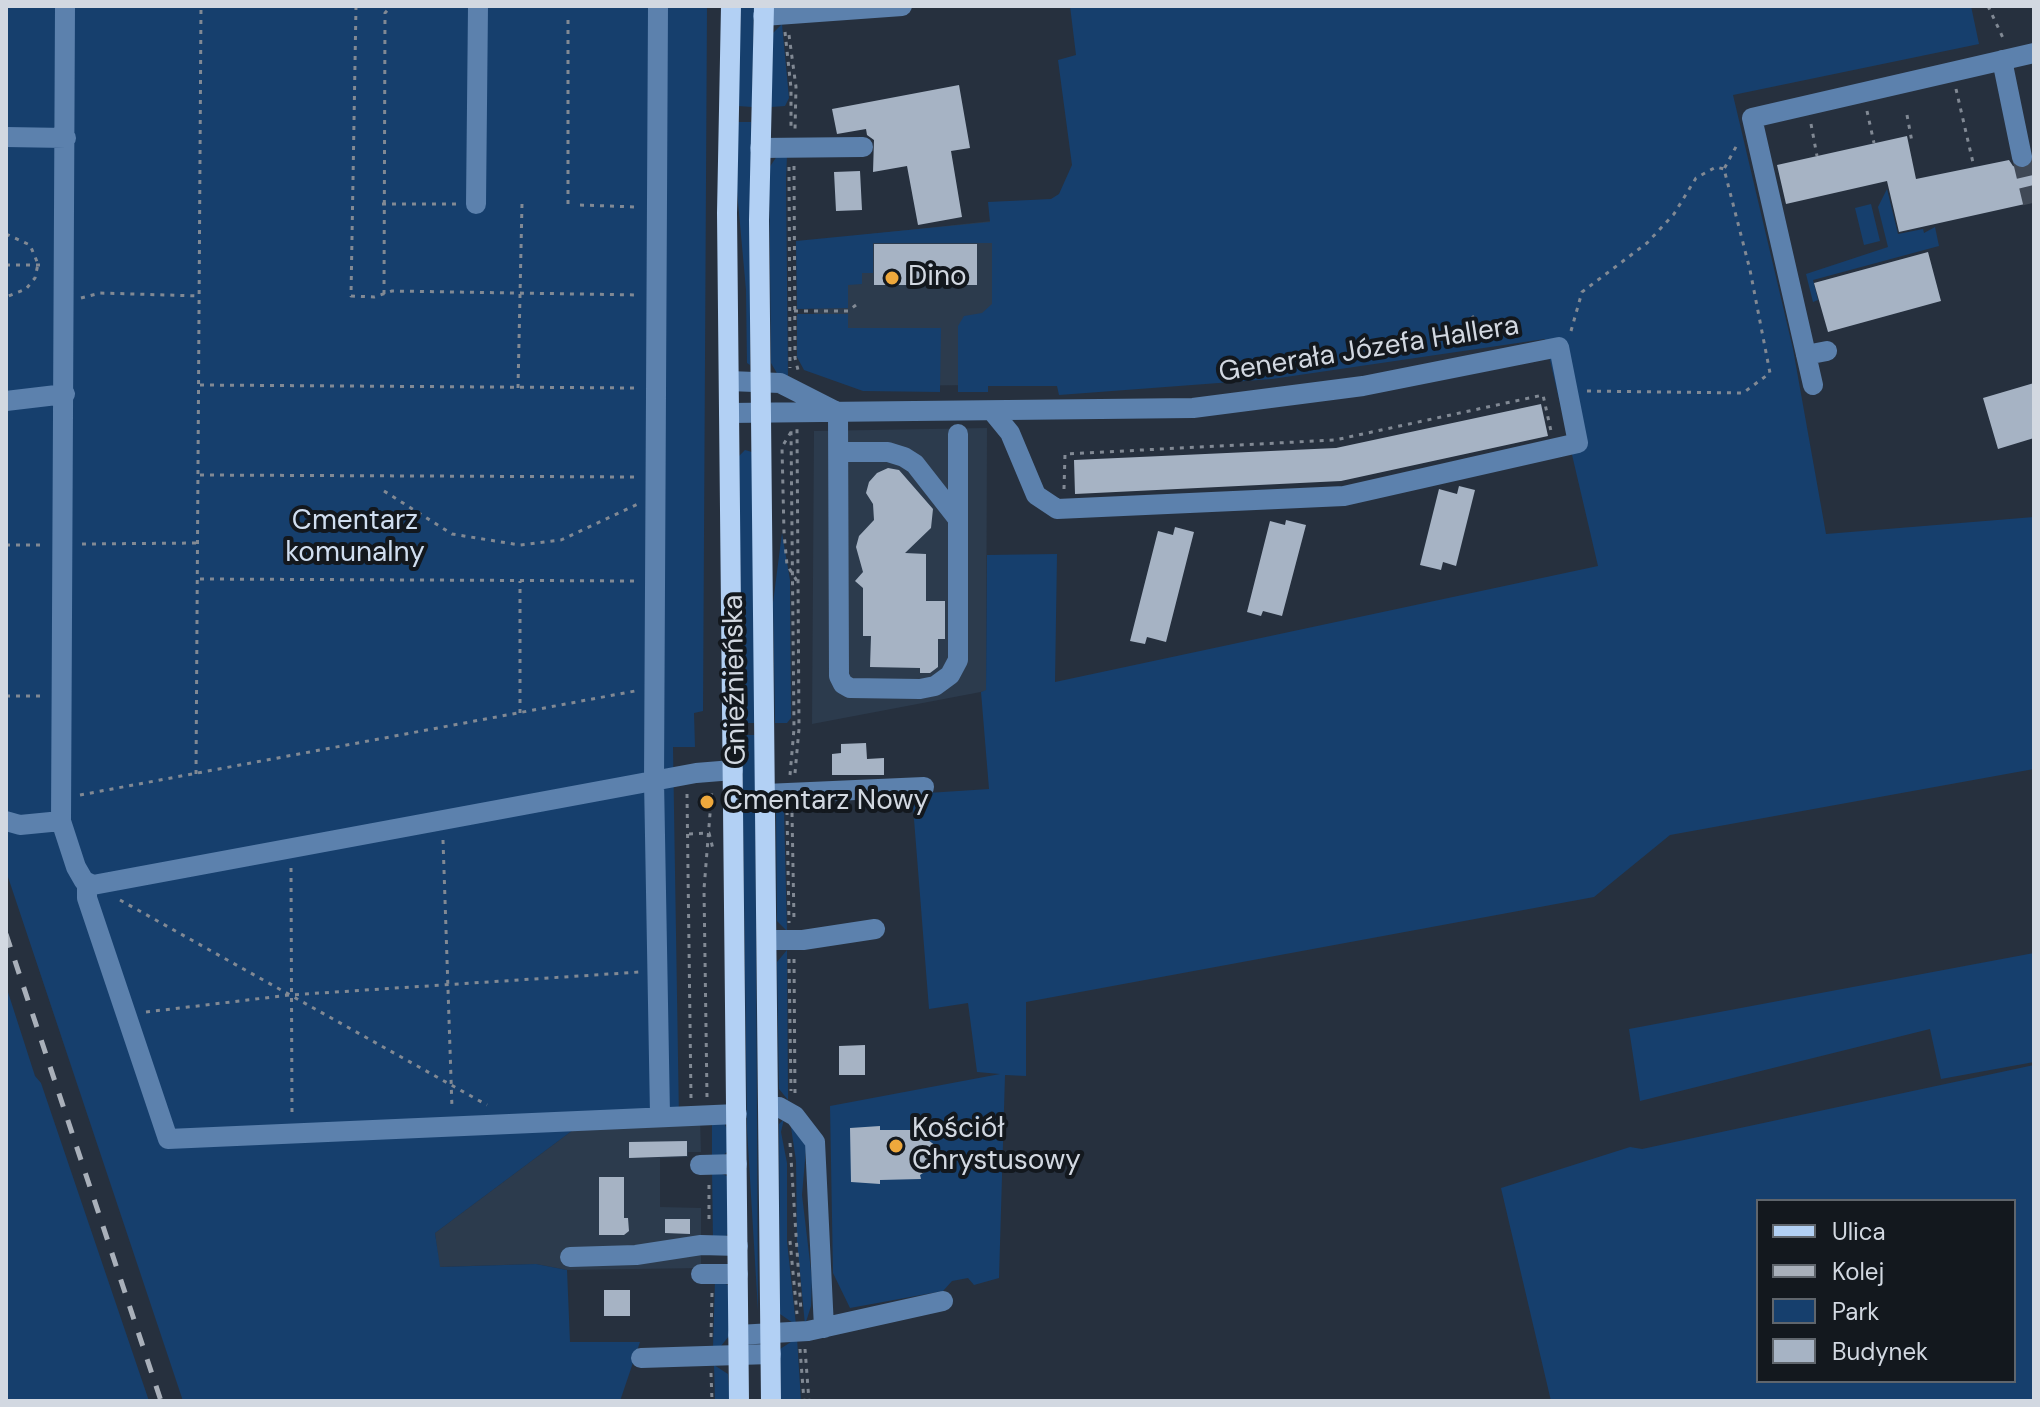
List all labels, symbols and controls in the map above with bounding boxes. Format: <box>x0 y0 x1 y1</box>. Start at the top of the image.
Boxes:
place label: Dino <box>908 261 967 295</box>
marker: Dino <box>883 269 901 287</box>
street label: Generała Józefa Hallera <box>1216 310 1522 390</box>
park label: Cmentarz komunalny <box>285 505 425 571</box>
street label: Gnieźnieńska <box>718 594 754 766</box>
place label: Cmentarz Nowy <box>723 785 929 819</box>
marker: Cmentarz Nowy <box>698 793 716 811</box>
place label: Kościół Chrystusowy <box>912 1113 1081 1179</box>
marker: Kościół Chrystusowy <box>887 1137 905 1155</box>
legend <box>1756 1199 2016 1383</box>
text: Ulica <box>1832 1216 1886 1247</box>
text: Kolej <box>1832 1256 1884 1287</box>
text: Park <box>1832 1296 1879 1327</box>
text: Budynek <box>1832 1336 1928 1367</box>

